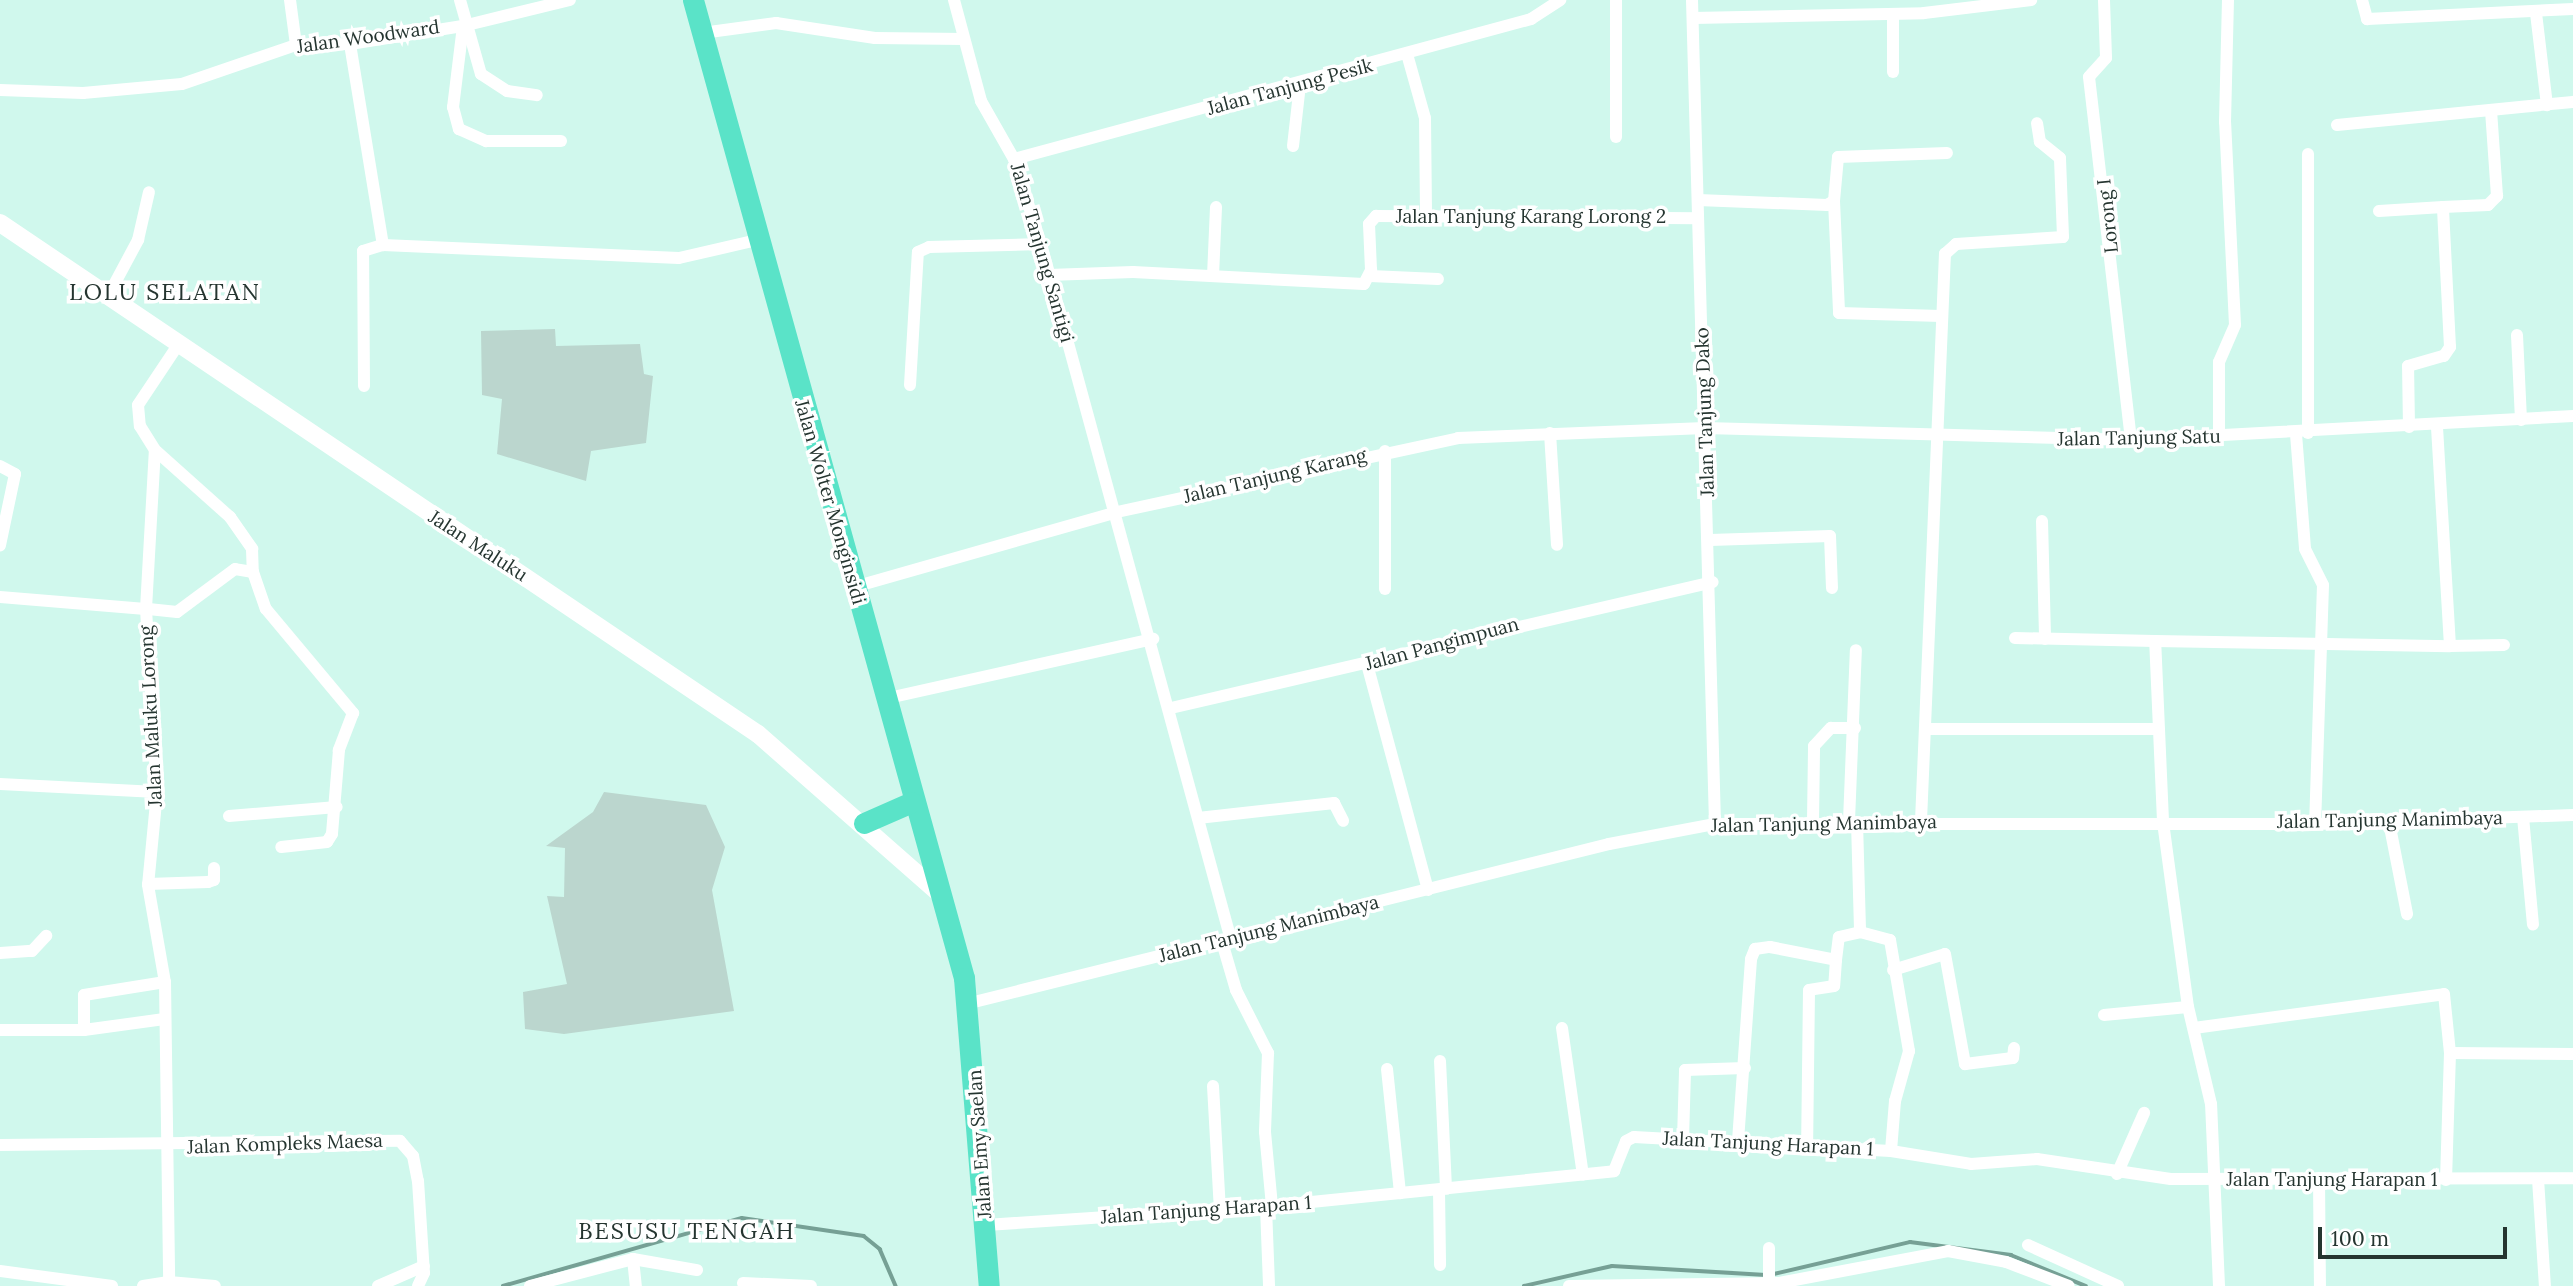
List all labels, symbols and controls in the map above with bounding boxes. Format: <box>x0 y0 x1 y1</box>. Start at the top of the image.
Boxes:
street label: Jalan Woodward <box>295 16 441 58</box>
street label: Jalan Tanjung Pesik <box>1205 54 1375 120</box>
street label: Jalan Tanjung Santigi <box>1006 161 1078 345</box>
street label: Lorong I <box>2093 178 2123 254</box>
street label: Jalan Tanjung Karang Lorong 2 <box>1396 206 1666 228</box>
district label: LOLU SELATAN <box>70 278 260 306</box>
street label: Jalan Tanjung Dako <box>1691 327 1719 497</box>
street label: Jalan Wolter Monginsidi <box>790 397 870 607</box>
street label: Jalan Tanjung Satu <box>2057 425 2221 451</box>
street label: Jalan Tanjung Karang <box>1181 444 1369 508</box>
street label: Jalan Maluku <box>424 506 532 586</box>
street label: Jalan Pangimpuan <box>1363 613 1521 675</box>
street label: Jalan Maluku Lorong <box>135 625 167 807</box>
street label: Jalan Tanjung Manimbaya <box>2277 807 2503 833</box>
street label: Jalan Tanjung Manimbaya <box>1711 811 1937 837</box>
street label: Jalan Tanjung Manimbaya <box>1157 891 1381 967</box>
street label: Jalan Emy Saelan <box>963 1069 997 1219</box>
street label: Jalan Tanjung Harapan 1 <box>1662 1127 1874 1161</box>
street label: Jalan Kompleks Maesa <box>187 1129 383 1159</box>
street label: Jalan Tanjung Harapan 1 <box>2226 1169 2438 1191</box>
street label: Jalan Tanjung Harapan 1 <box>1100 1191 1312 1229</box>
scale bar <box>2321 1212 2510 1256</box>
district label: BESUSU TENGAH <box>580 1217 794 1245</box>
text: 100 m <box>2331 1225 2389 1252</box>

